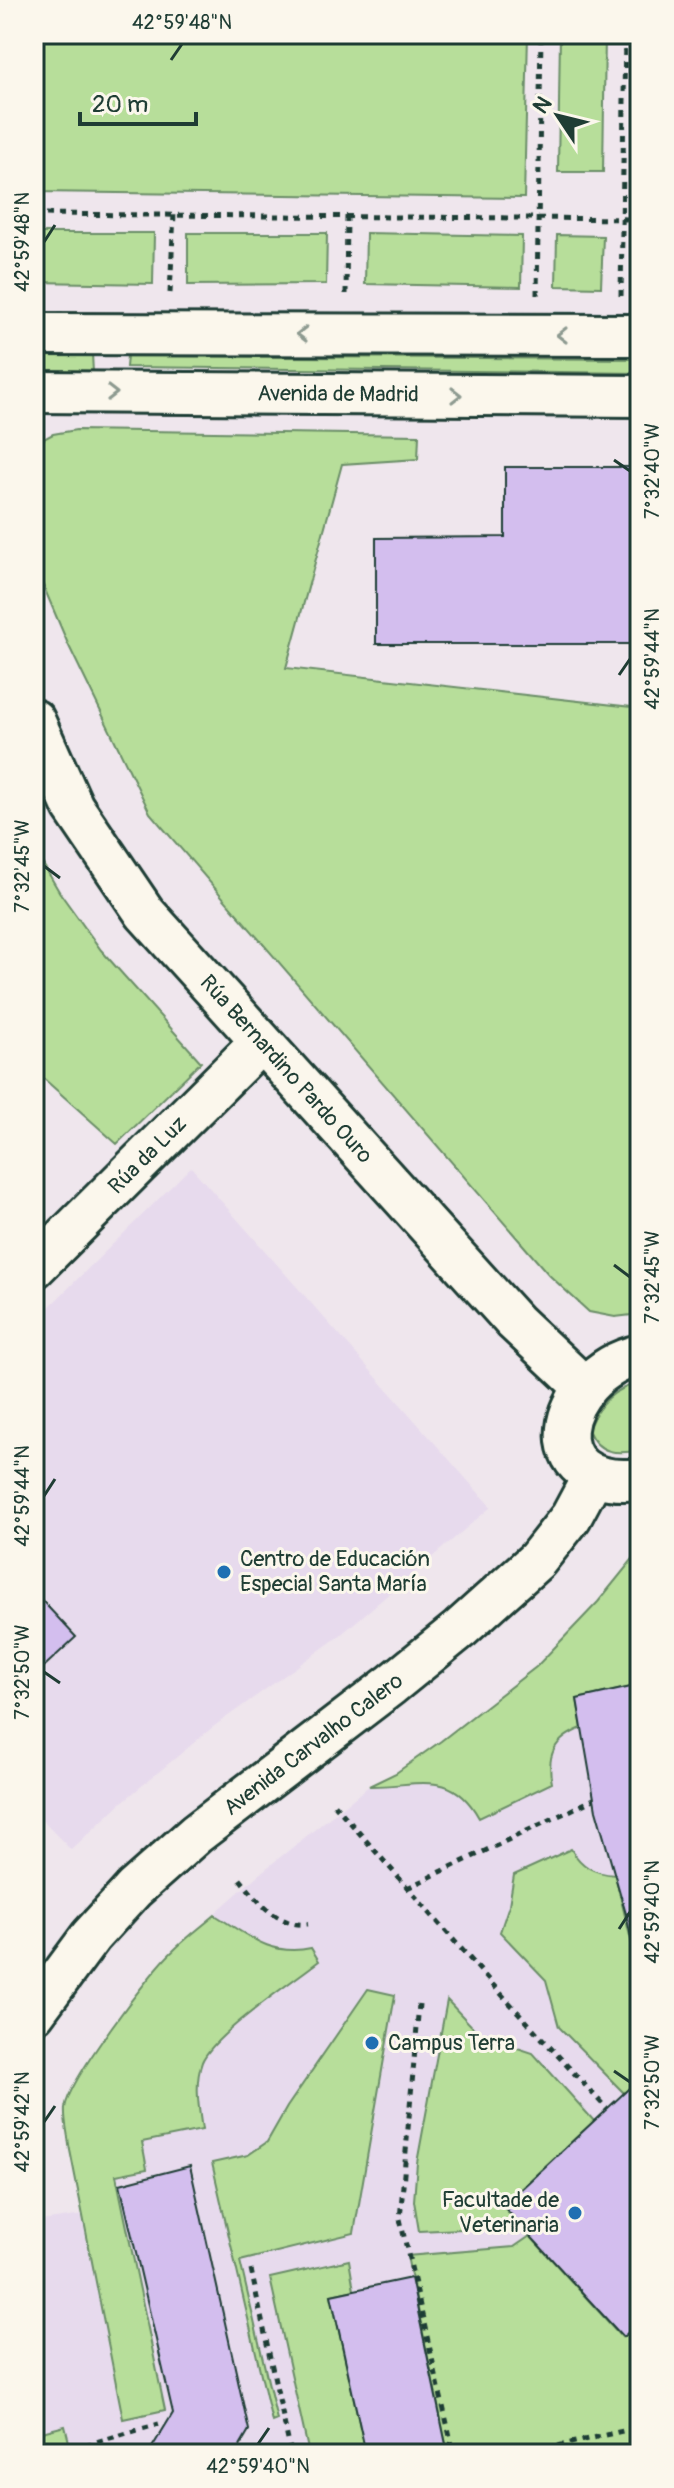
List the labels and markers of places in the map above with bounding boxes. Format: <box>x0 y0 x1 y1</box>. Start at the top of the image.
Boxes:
place label: Centro de Educación Especial Santa María <box>240 1545 430 1598</box>
marker: Centro de Educación Especial Santa María <box>215 1563 233 1581</box>
place label: Campus Terra <box>388 2029 515 2057</box>
marker: Campus Terra <box>363 2034 381 2052</box>
place label: Facultade de Veterinaria <box>442 2186 559 2239</box>
marker: Facultade de Veterinaria <box>566 2204 584 2222</box>

